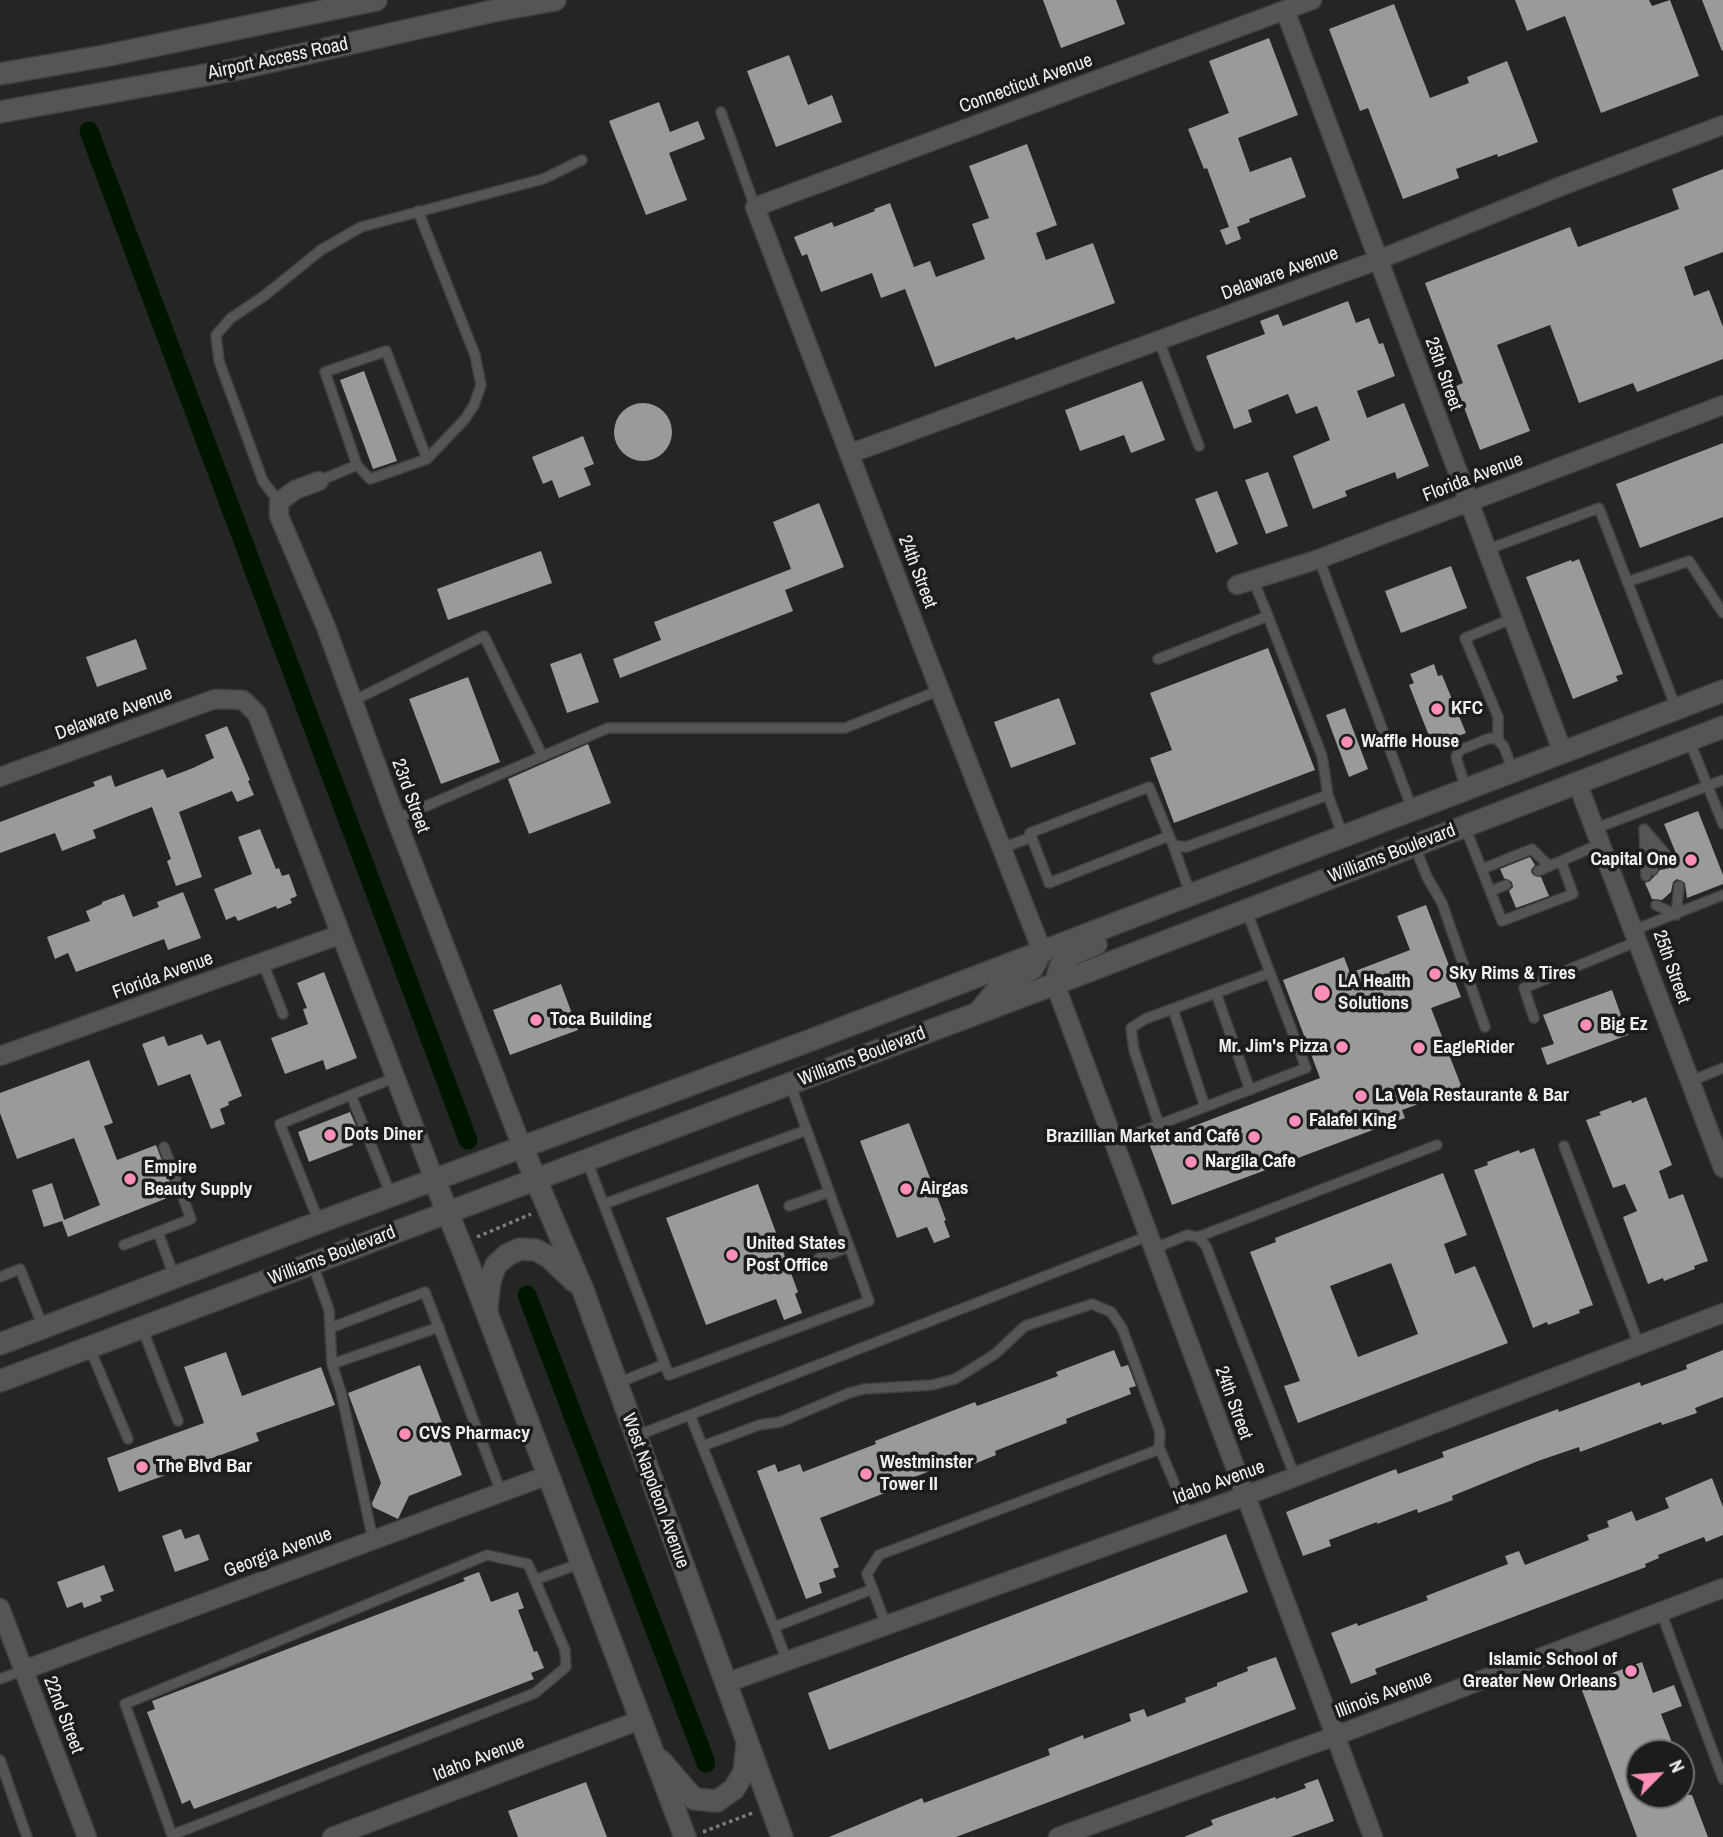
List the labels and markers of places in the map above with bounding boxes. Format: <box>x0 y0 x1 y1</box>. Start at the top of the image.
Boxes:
place label: KFC <box>1451 698 1483 720</box>
marker: KFC <box>1429 701 1445 717</box>
place label: Waffle House <box>1361 731 1459 753</box>
marker: Waffle House <box>1339 734 1355 750</box>
place label: Capital One <box>1590 849 1677 871</box>
marker: Capital One <box>1683 852 1699 868</box>
place label: Sky Rims & Tires <box>1449 963 1576 985</box>
marker: Sky Rims & Tires <box>1427 966 1443 982</box>
place label: LA Health Solutions <box>1338 971 1411 1015</box>
marker: LA Health Solutions <box>1312 983 1332 1003</box>
place label: Toca Building <box>550 1009 652 1031</box>
marker: Toca Building <box>528 1012 544 1028</box>
place label: Big Ez <box>1600 1014 1648 1036</box>
marker: Big Ez <box>1578 1017 1594 1033</box>
place label: Mr. Jim's Pizza <box>1219 1036 1328 1058</box>
place label: EagleRider <box>1433 1037 1514 1059</box>
marker: Mr. Jim's Pizza <box>1334 1039 1350 1055</box>
marker: EagleRider <box>1411 1040 1427 1056</box>
place label: La Vela Restaurante & Bar <box>1375 1085 1569 1107</box>
marker: La Vela Restaurante & Bar <box>1353 1088 1369 1104</box>
place label: Falafel King <box>1309 1110 1397 1132</box>
marker: Falafel King <box>1287 1113 1303 1129</box>
place label: Dots Diner <box>344 1124 423 1146</box>
place label: Brazillian Market and Café <box>1046 1126 1240 1148</box>
marker: Dots Diner <box>322 1127 338 1143</box>
marker: Brazillian Market and Café <box>1246 1129 1262 1145</box>
place label: Nargila Cafe <box>1205 1151 1296 1173</box>
marker: Nargila Cafe <box>1183 1154 1199 1170</box>
place label: Empire Beauty Supply <box>144 1157 252 1201</box>
marker: Empire Beauty Supply <box>122 1171 138 1187</box>
place label: Airgas <box>920 1178 968 1200</box>
marker: Airgas <box>898 1181 914 1197</box>
place label: United States Post Office <box>746 1233 846 1277</box>
marker: United States Post Office <box>724 1247 740 1263</box>
place label: CVS Pharmacy <box>419 1423 530 1445</box>
marker: CVS Pharmacy <box>397 1426 413 1442</box>
place label: Westminster Tower II <box>880 1452 973 1496</box>
place label: The Blvd Bar <box>156 1456 252 1478</box>
marker: The Blvd Bar <box>134 1459 150 1475</box>
marker: Westminster Tower II <box>858 1466 874 1482</box>
place label: Islamic School of Greater New Orleans <box>1463 1649 1617 1693</box>
marker: Islamic School of Greater New Orleans <box>1623 1663 1639 1679</box>

